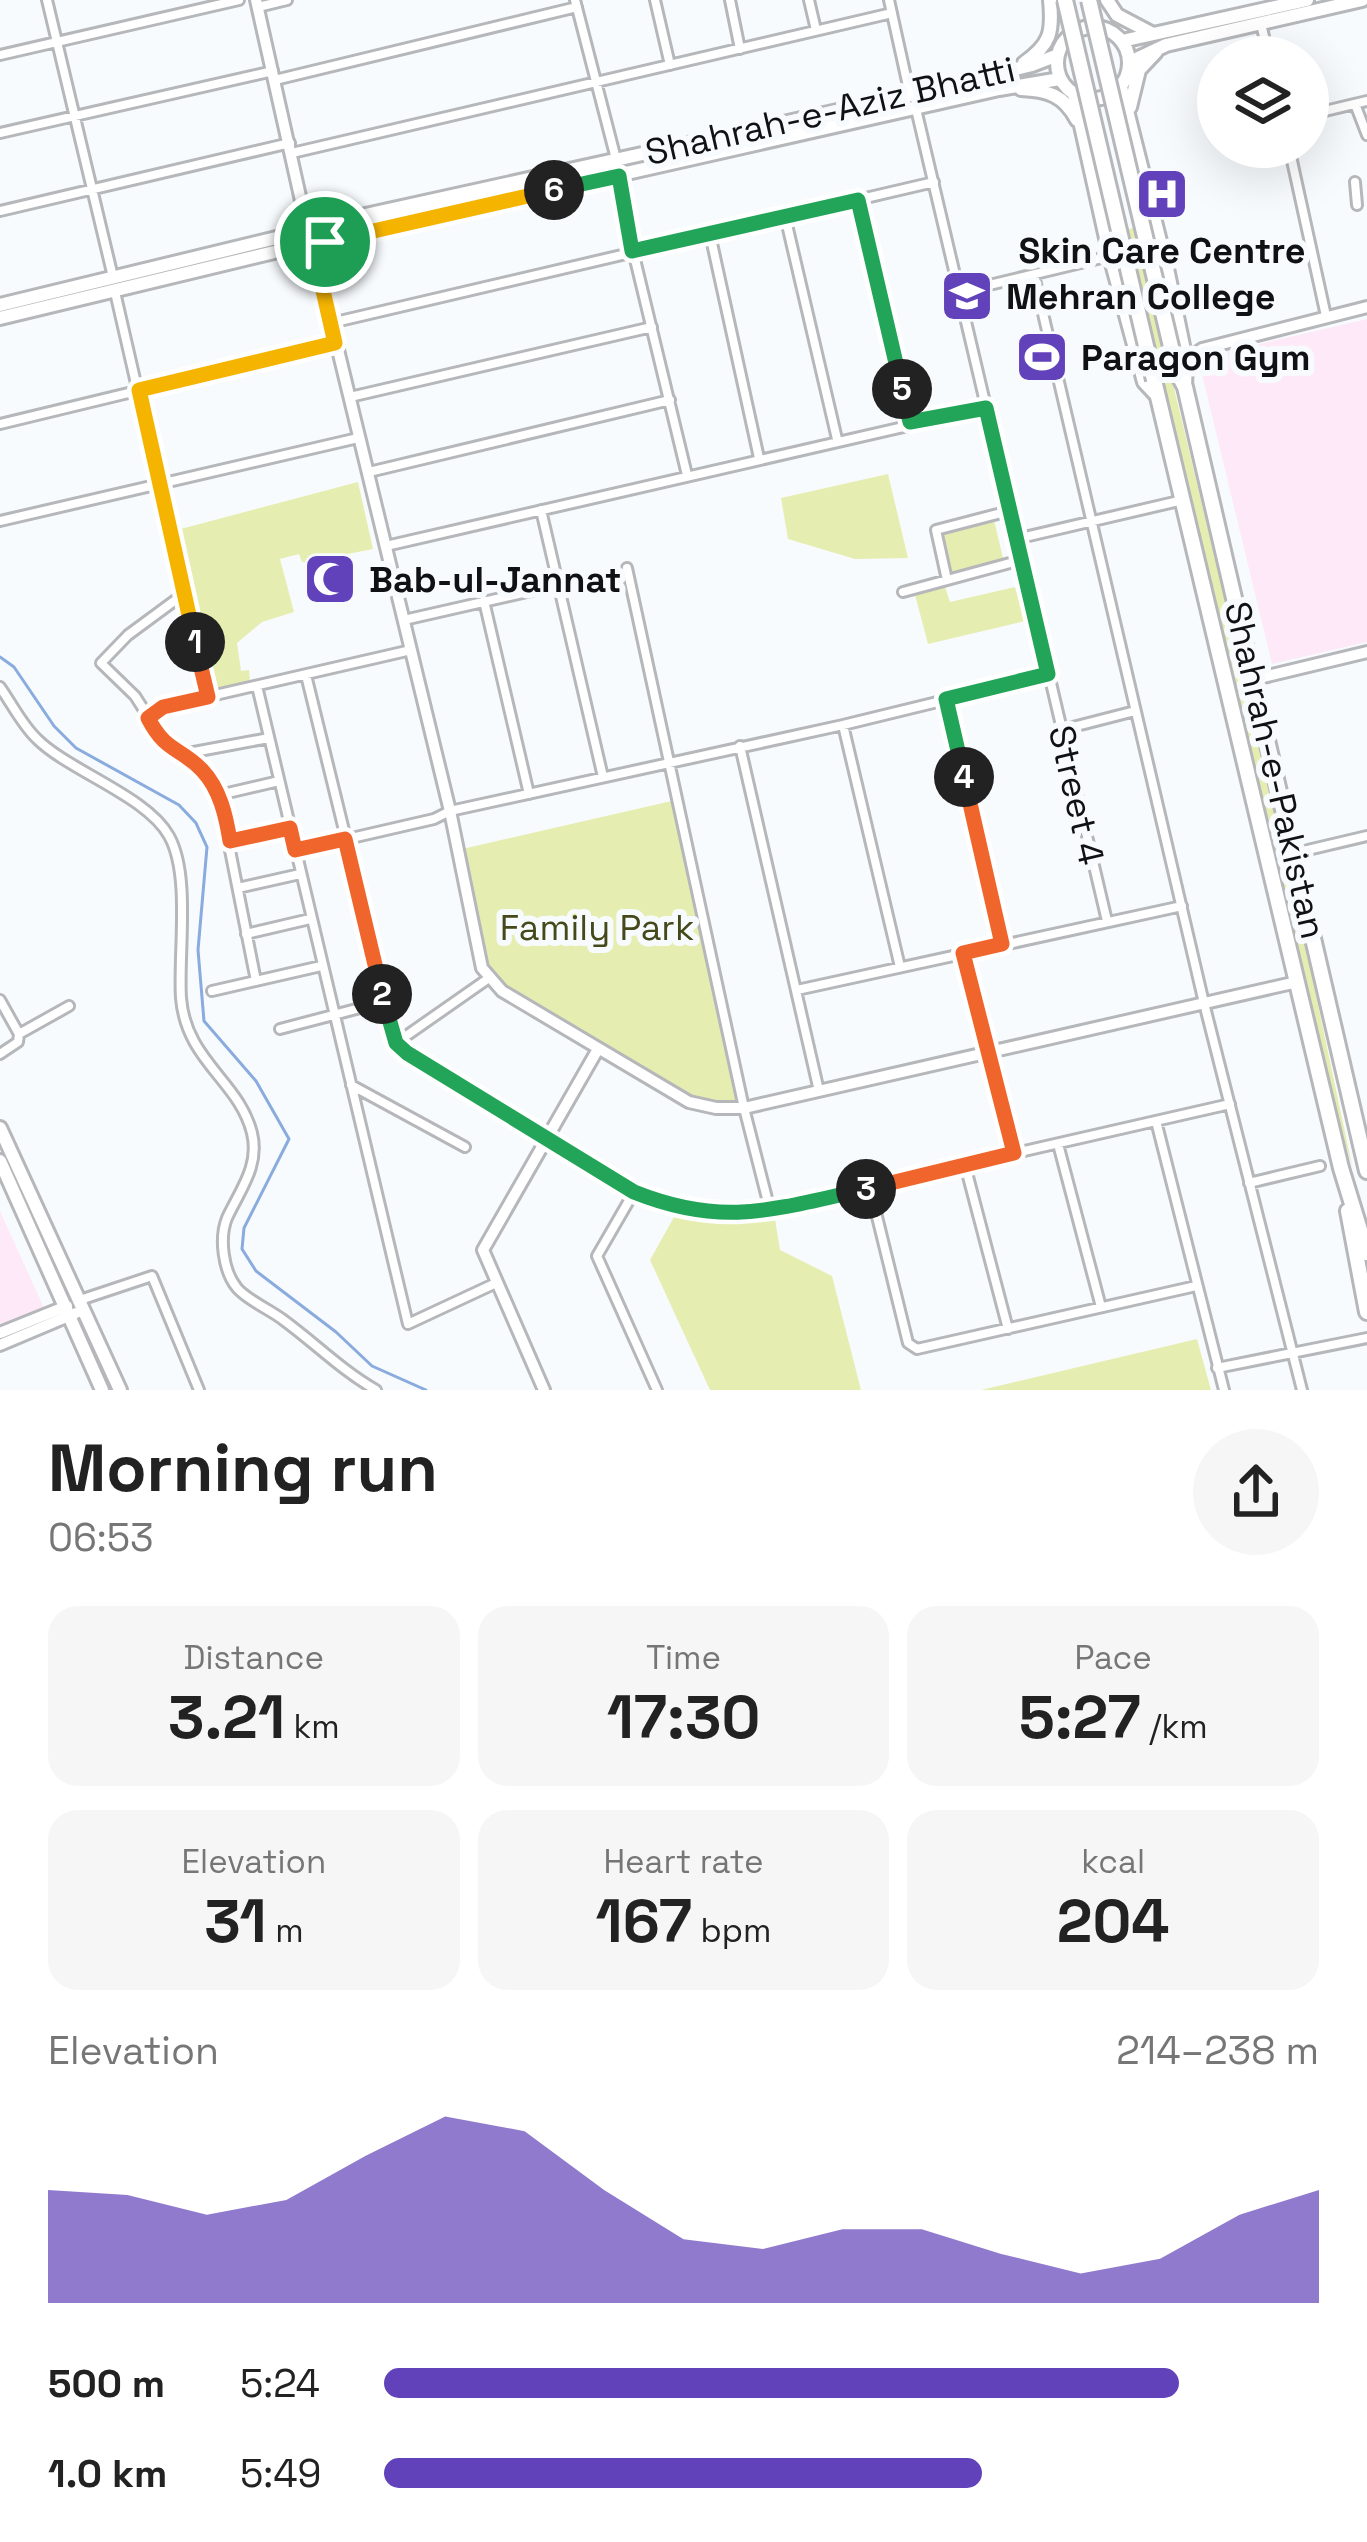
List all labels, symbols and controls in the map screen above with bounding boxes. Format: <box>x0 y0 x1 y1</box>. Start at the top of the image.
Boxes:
map controls <box>1197 36 1329 168</box>
button: layers <box>1197 36 1329 168</box>
street label: Shahrah-e-Aziz Bhatti <box>641 46 1020 176</box>
pin: 6 <box>524 160 584 220</box>
hospital icon: Skin Care Centre <box>1134 166 1190 222</box>
text: 6 <box>544 169 564 211</box>
pin <box>274 191 376 293</box>
icon: arrive <box>292 209 358 275</box>
place label: Skin Care Centre <box>1019 228 1305 274</box>
school or university icon: Mehran College <box>939 268 995 324</box>
place label: Mehran College <box>1006 274 1276 320</box>
sports icon: Paragon Gym <box>1014 329 1070 385</box>
place label: Paragon Gym <box>1081 335 1311 381</box>
pin: 5 <box>872 359 932 419</box>
text: 5 <box>892 368 912 410</box>
mosque icon: Bab-ul-Jannat <box>302 551 358 607</box>
place label: Bab-ul-Jannat <box>369 557 621 603</box>
street label: Shahrah-e-Pakistan <box>1214 597 1336 943</box>
pin: 1 <box>165 612 225 672</box>
text: 1 <box>188 621 202 663</box>
street label: Street 4 <box>1038 721 1114 869</box>
pin: 4 <box>934 747 994 807</box>
text: 4 <box>954 756 975 798</box>
park label: Family Park <box>500 905 694 951</box>
pin: 2 <box>352 964 412 1024</box>
text: 2 <box>372 973 392 1015</box>
pin: 3 <box>836 1159 896 1219</box>
text: 3 <box>856 1168 876 1210</box>
text: Morning run <box>48 1426 438 1510</box>
button: share <box>1193 1429 1319 1555</box>
text: 06:53 <box>48 1513 154 1562</box>
text: Distance <box>184 1637 324 1679</box>
text: Time <box>646 1637 721 1679</box>
text: Pace <box>1075 1637 1152 1679</box>
text: 3.21 <box>168 1679 285 1756</box>
text: 17:30 <box>607 1679 760 1756</box>
text: 5:27 <box>1019 1679 1141 1756</box>
text: km <box>285 1706 340 1748</box>
text: /km <box>1141 1706 1208 1748</box>
text: Elevation <box>182 1841 326 1883</box>
text: Heart rate <box>603 1841 764 1883</box>
text: kcal <box>1081 1841 1145 1883</box>
text: 31 <box>204 1883 267 1960</box>
text: 167 <box>596 1883 692 1960</box>
text: 204 <box>1057 1883 1170 1960</box>
text: m <box>267 1910 304 1952</box>
text: bpm <box>692 1910 771 1952</box>
text: Elevation <box>48 2026 219 2075</box>
text: 214–238 m <box>1116 2026 1319 2075</box>
text: 500 m <box>48 2359 165 2408</box>
text: 5:24 <box>240 2359 320 2408</box>
text: 1.0 km <box>48 2449 167 2498</box>
text: 5:49 <box>240 2449 321 2498</box>

